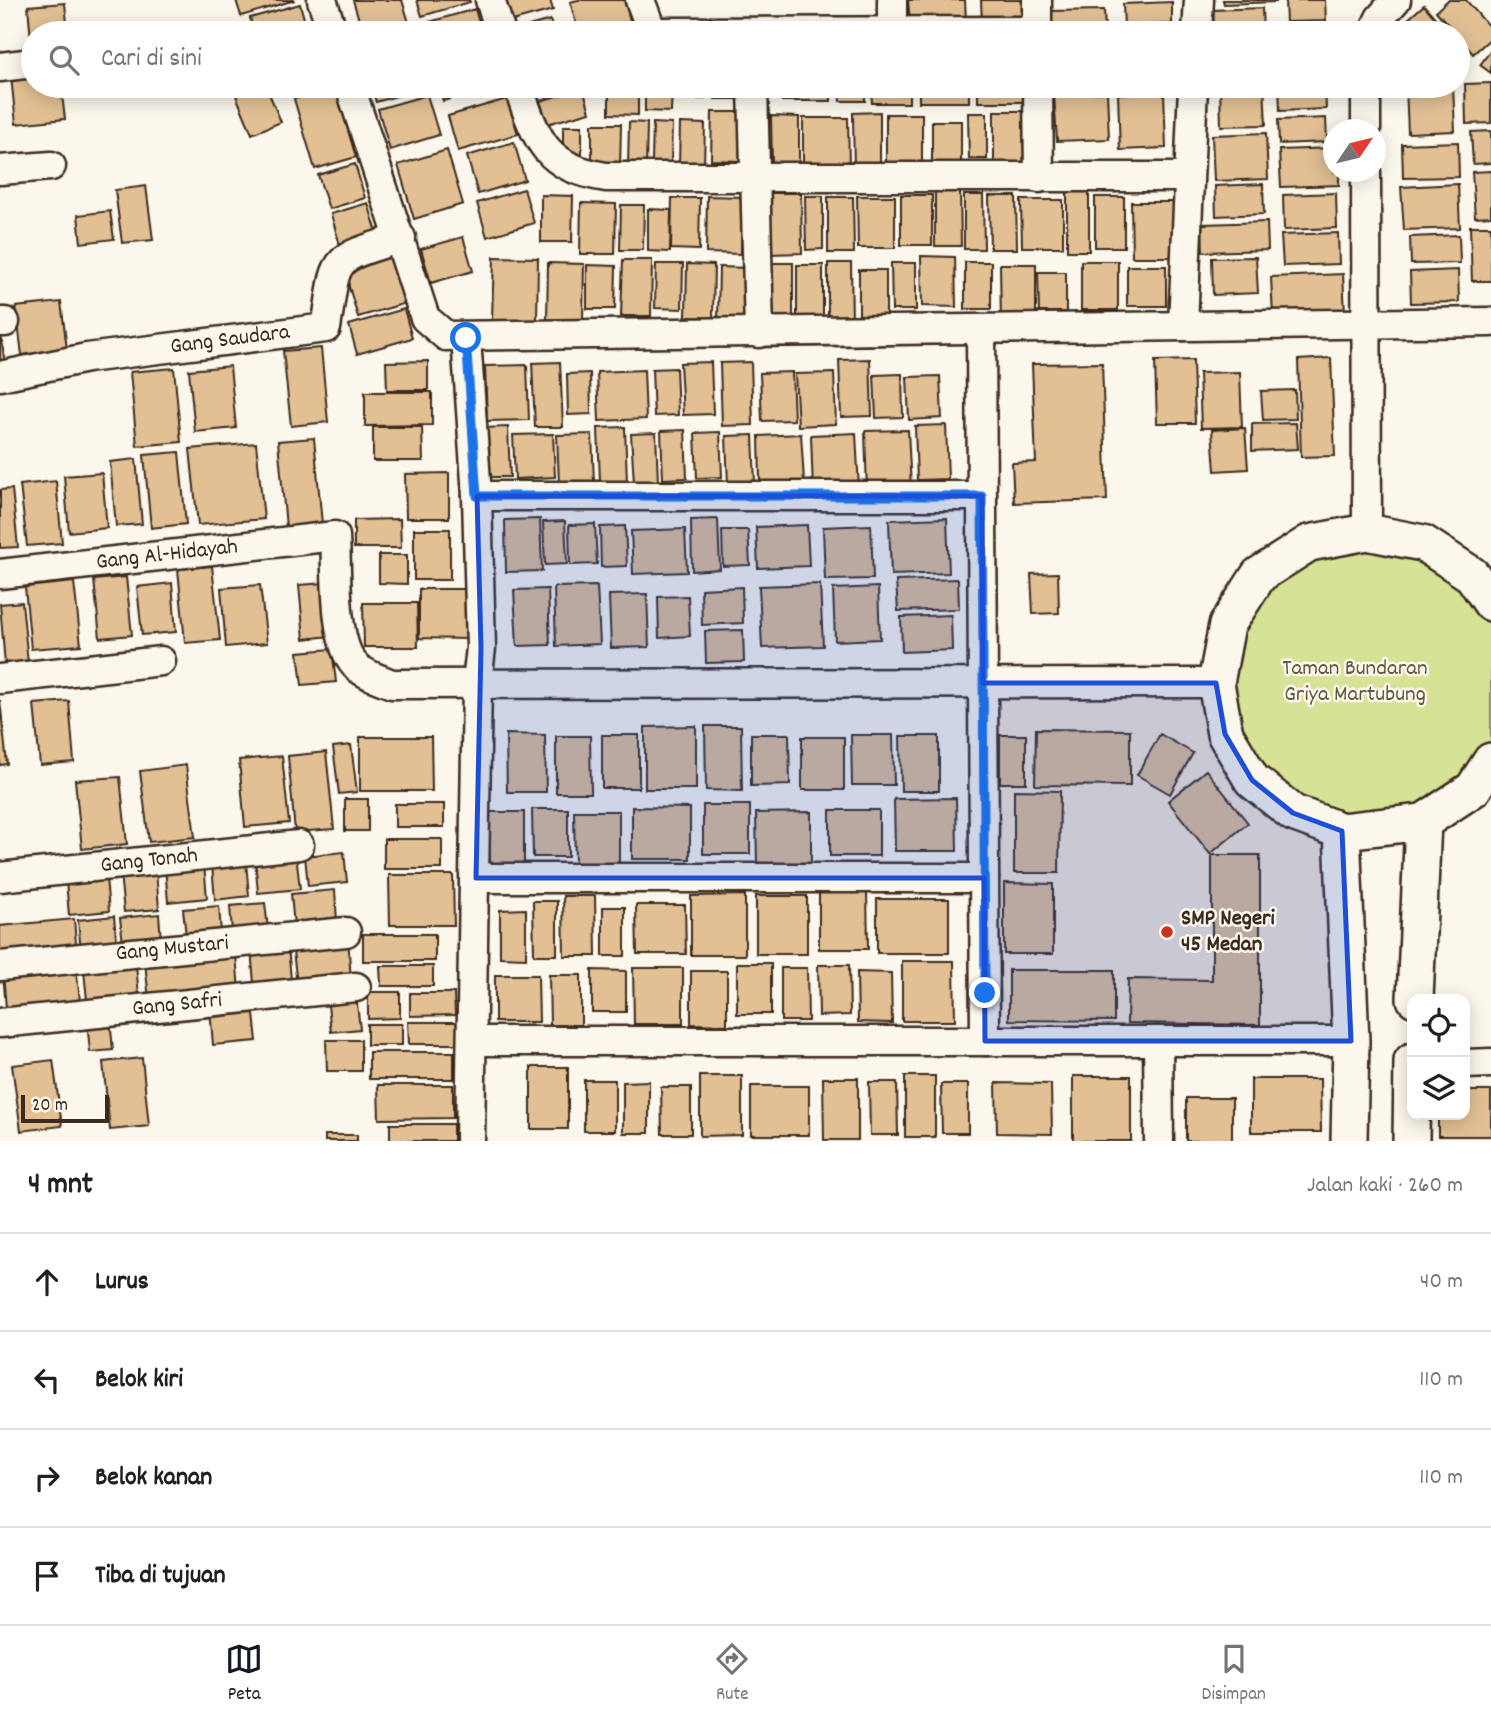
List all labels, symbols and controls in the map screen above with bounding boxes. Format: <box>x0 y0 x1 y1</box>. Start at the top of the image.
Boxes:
search box <box>21 21 1470 98</box>
icon: search <box>45 41 83 79</box>
text: Cari di sini <box>101 41 202 78</box>
north arrow <box>1323 119 1386 182</box>
street label: Gang Saudara <box>168 316 293 364</box>
route start <box>450 322 481 353</box>
street label: Gang Al-Hidayah <box>94 531 240 579</box>
park label: Taman Bundaran Griya Martubung <box>1282 653 1428 712</box>
street label: Gang Tonah <box>99 839 200 883</box>
place label: SMP Negeri 45 Medan <box>1181 903 1276 962</box>
marker: SMP Negeri 45 Medan <box>1159 924 1175 940</box>
street label: Gang Mustari <box>114 927 230 971</box>
route end <box>969 977 1000 1008</box>
street label: Gang Safri <box>131 984 224 1026</box>
map controls <box>1407 994 1470 1120</box>
button: locate <box>1407 994 1470 1057</box>
button: layers <box>1407 1057 1470 1120</box>
scale bar <box>21 1092 108 1124</box>
text: 20 m <box>32 1093 68 1120</box>
text: 4 mnt <box>28 1165 93 1208</box>
text: Jalan kaki · 260 m <box>1307 1170 1463 1203</box>
icon: ahead <box>28 1263 66 1301</box>
text: Lurus <box>95 1264 149 1301</box>
text: 40 m <box>1420 1266 1463 1299</box>
icon: left <box>28 1361 66 1399</box>
text: Belok kiri <box>95 1362 183 1399</box>
text: 110 m <box>1419 1364 1463 1397</box>
icon: right <box>28 1459 66 1497</box>
text: Belok kanan <box>95 1460 212 1497</box>
text: 110 m <box>1419 1462 1463 1495</box>
icon: arrive <box>28 1557 66 1595</box>
text: Tiba di tujuan <box>95 1558 226 1595</box>
tab: Peta <box>225 1640 263 1709</box>
tab: Rute <box>713 1640 751 1709</box>
tab: Disimpan <box>1202 1640 1266 1709</box>

